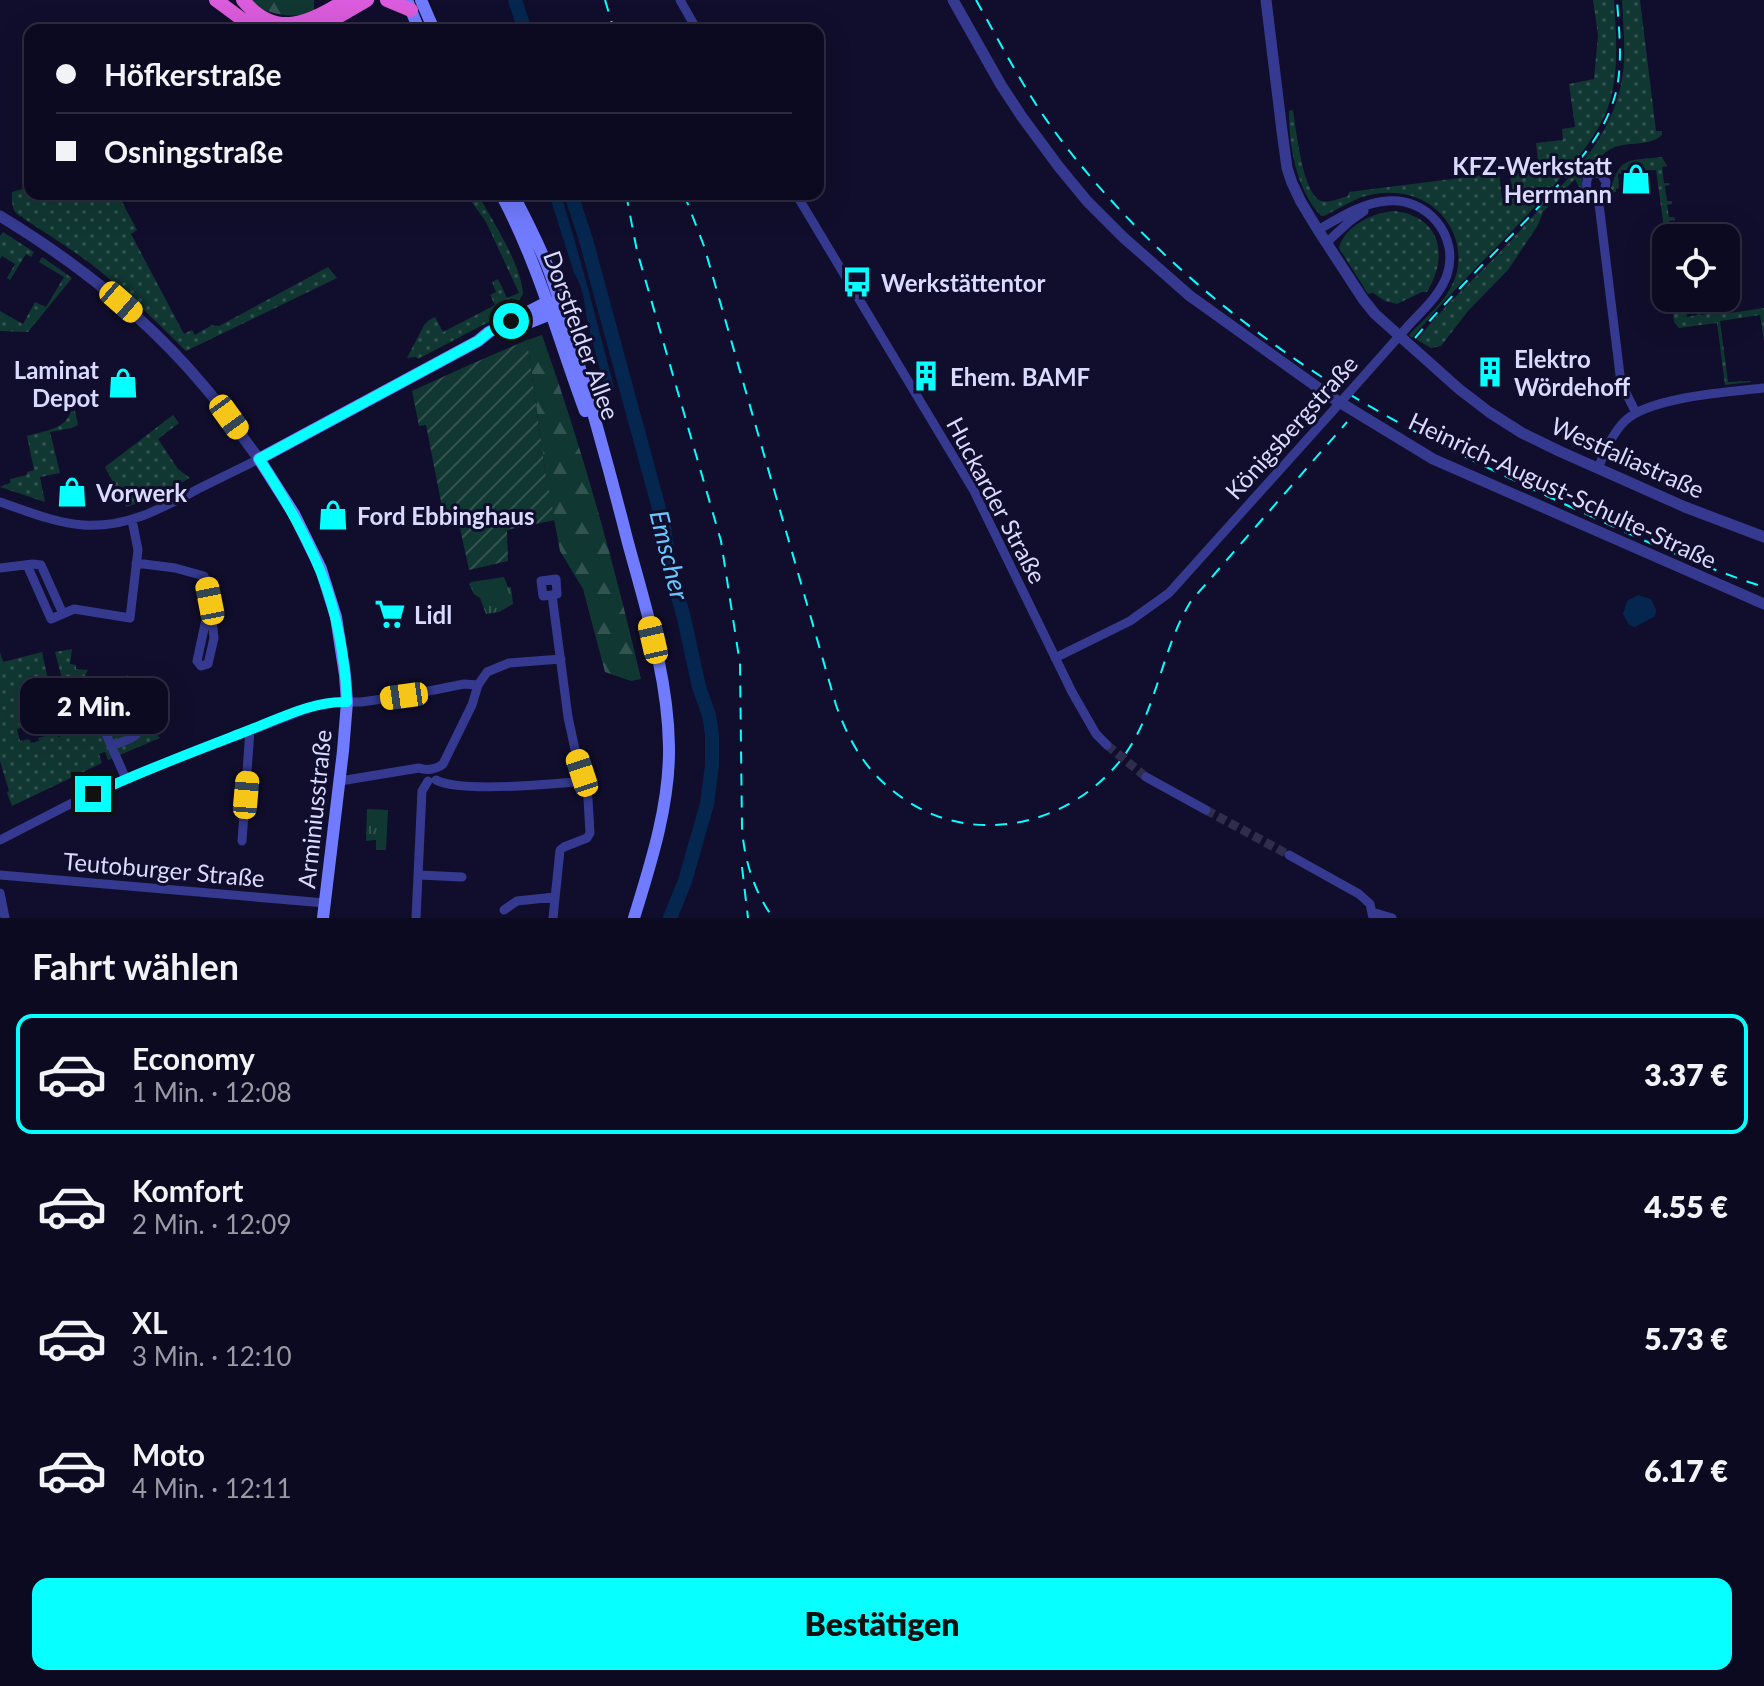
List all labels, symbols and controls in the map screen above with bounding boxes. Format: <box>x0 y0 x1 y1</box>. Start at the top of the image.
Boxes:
text: Höfkerstraße <box>104 56 282 92</box>
text: Osningstraße <box>104 133 283 169</box>
place label: KFZ-Werkstatt Herrmann <box>1452 151 1612 208</box>
shop icon: KFZ-Werkstatt Herrmann <box>1619 162 1653 196</box>
map controls <box>1652 224 1740 312</box>
button: locate <box>1652 224 1740 312</box>
street label: Dorstfelder Allee <box>538 247 626 423</box>
bus stop icon: Werkstättentor <box>840 265 874 299</box>
place label: Werkstättentor <box>881 268 1045 297</box>
car <box>95 277 147 327</box>
route start <box>493 303 529 339</box>
place label: Elektro Wördehoff <box>1514 344 1631 401</box>
street label: Königsbergstraße <box>1219 349 1363 505</box>
place label: Laminat Depot <box>14 355 99 412</box>
building icon: Elektro Wördehoff <box>1473 355 1507 389</box>
building icon: Ehem. BAMF <box>909 359 943 393</box>
place label: Ehem. BAMF <box>950 362 1090 391</box>
shop icon: Laminat Depot <box>106 366 140 400</box>
car <box>205 391 253 443</box>
street label: Heinrich-August-Schulte-Straße <box>1404 406 1722 574</box>
street label: Westfaliastraße <box>1547 410 1709 504</box>
street label: Huckarder Straße <box>941 412 1053 588</box>
shop icon: Vorwerk <box>55 475 89 509</box>
place label: Vorwerk <box>95 478 187 507</box>
shop icon: Ford Ebbinghaus <box>316 498 350 532</box>
place label: Ford Ebbinghaus <box>357 501 534 530</box>
water label: Emscher <box>643 507 697 604</box>
car <box>194 575 226 627</box>
supermarket icon: Lidl <box>373 597 407 631</box>
place label: Lidl <box>414 600 452 629</box>
car <box>636 614 670 666</box>
callout: 2 Min. <box>19 678 167 734</box>
car <box>379 681 429 711</box>
text: 2 Min. <box>57 690 131 722</box>
street label: Arminiusstraße <box>291 728 337 890</box>
car <box>563 746 601 800</box>
car <box>232 770 260 820</box>
route end <box>75 776 111 812</box>
street label: Teutoburger Straße <box>62 846 266 892</box>
text: Fahrt wählen <box>32 944 239 988</box>
icon: car <box>36 1038 108 1110</box>
text: Economy <box>132 1040 255 1076</box>
text: 3.37 € <box>1644 1056 1728 1092</box>
text: 1 Min. · 12:08 <box>132 1076 291 1108</box>
icon: car <box>36 1170 108 1242</box>
text: Komfort <box>132 1172 243 1208</box>
text: 4.55 € <box>1644 1188 1728 1224</box>
text: 2 Min. · 12:09 <box>132 1208 291 1240</box>
icon: car <box>36 1302 108 1374</box>
text: XL <box>132 1304 168 1340</box>
text: 5.73 € <box>1644 1320 1728 1356</box>
text: 3 Min. · 12:10 <box>132 1340 291 1372</box>
icon: car <box>36 1434 108 1506</box>
text: Moto <box>132 1436 205 1472</box>
text: 6.17 € <box>1644 1452 1728 1488</box>
text: 4 Min. · 12:11 <box>132 1472 291 1504</box>
button: Bestätigen <box>32 1578 1732 1670</box>

